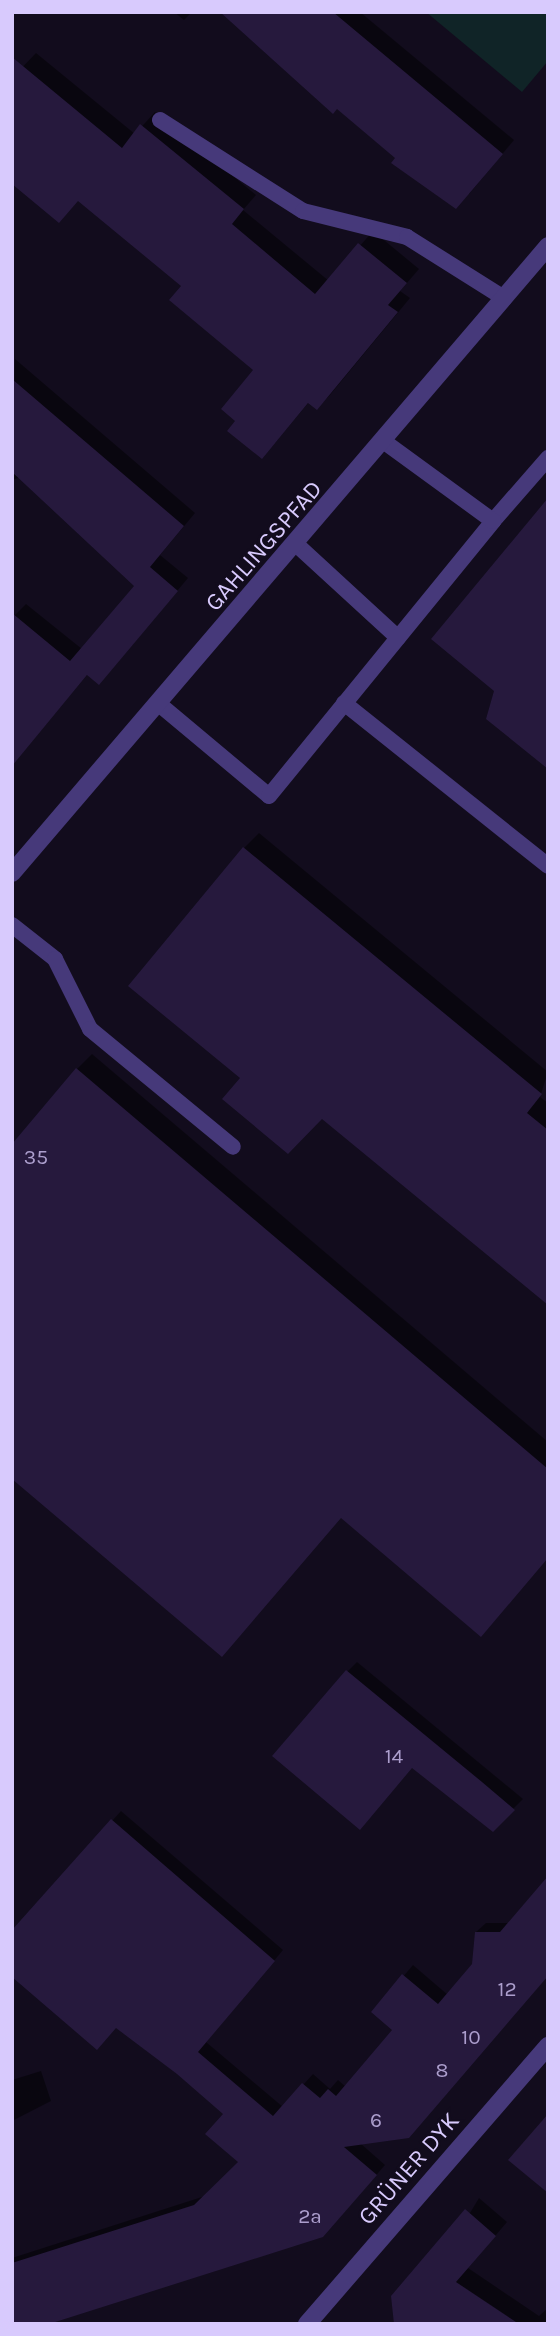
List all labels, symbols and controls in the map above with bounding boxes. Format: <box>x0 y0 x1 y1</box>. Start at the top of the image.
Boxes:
street label: GAHLINGSPFAD <box>199 475 329 617</box>
house number: 35 <box>24 1144 48 1170</box>
house number: 14 <box>385 1743 403 1769</box>
house number: 12 <box>497 1976 517 2002</box>
house number: 10 <box>461 2024 481 2050</box>
house number: 8 <box>436 2057 448 2083</box>
street label: GRÜNER DYK <box>352 2107 466 2231</box>
house number: 6 <box>370 2107 382 2133</box>
house number: 2a <box>298 2203 322 2229</box>

